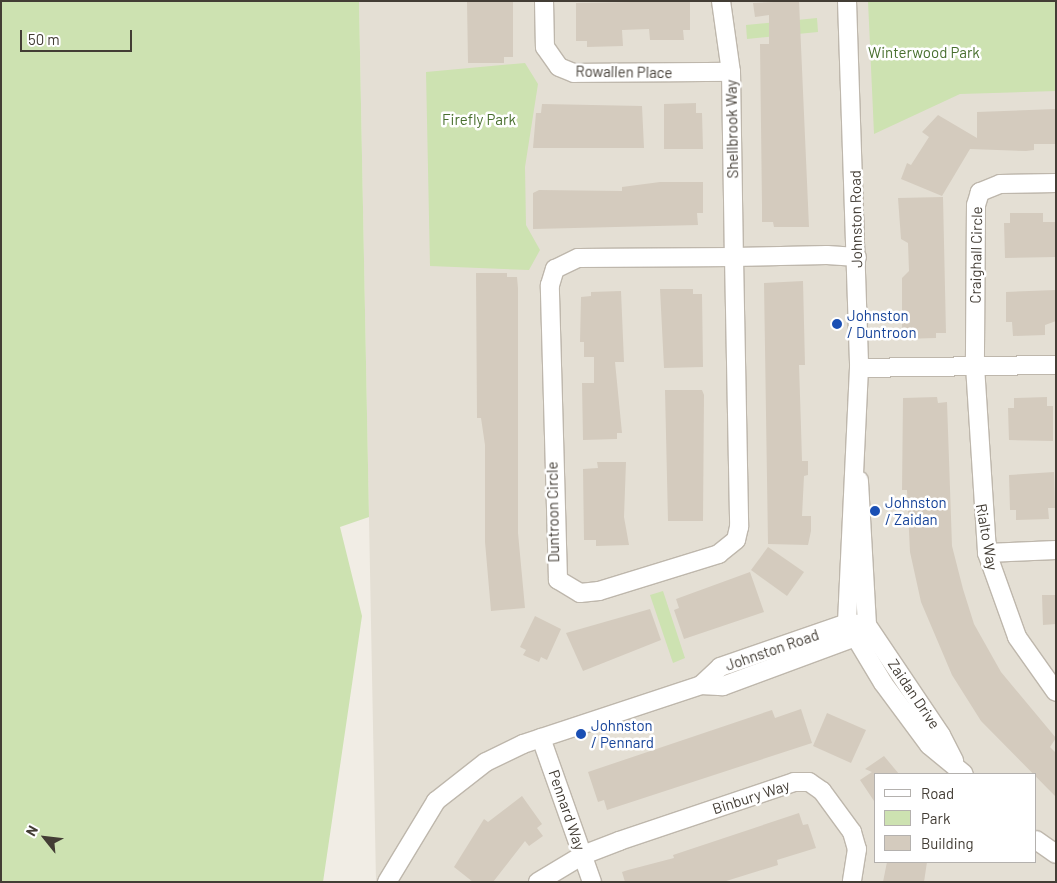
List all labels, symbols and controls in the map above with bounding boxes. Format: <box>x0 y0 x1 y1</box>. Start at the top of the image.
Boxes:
scale bar <box>22 20 135 52</box>
text: 50 m <box>28 30 60 48</box>
park label: Winterwood Park <box>868 44 980 62</box>
street label: Rowallen Place <box>575 62 673 82</box>
street label: Shellbrook Way <box>722 79 742 179</box>
park label: Firefly Park <box>442 111 516 129</box>
street label: Johnston Road <box>846 170 866 268</box>
street label: Craighall Circle <box>966 206 986 304</box>
place label: Johnston / Duntroon <box>847 306 916 341</box>
marker: Johnston / Duntroon <box>831 318 843 330</box>
street label: Duntroon Circle <box>543 461 563 563</box>
place label: Johnston / Zaidan <box>885 493 947 528</box>
street label: Rialto Way <box>972 502 1002 572</box>
marker: Johnston / Zaidan <box>869 505 881 517</box>
street label: Johnston Road <box>723 626 821 674</box>
street label: Zaidan Drive <box>884 656 944 732</box>
place label: Johnston / Pennard <box>591 716 654 751</box>
marker: Johnston / Pennard <box>575 728 587 740</box>
street label: Pennard Way <box>545 767 589 853</box>
legend <box>874 773 1037 863</box>
street label: Binbury Way <box>710 776 792 818</box>
text: Road <box>921 784 954 802</box>
text: Park <box>921 809 950 827</box>
north arrow <box>20 813 70 863</box>
text: N <box>22 822 41 839</box>
text: Building <box>921 834 974 852</box>

